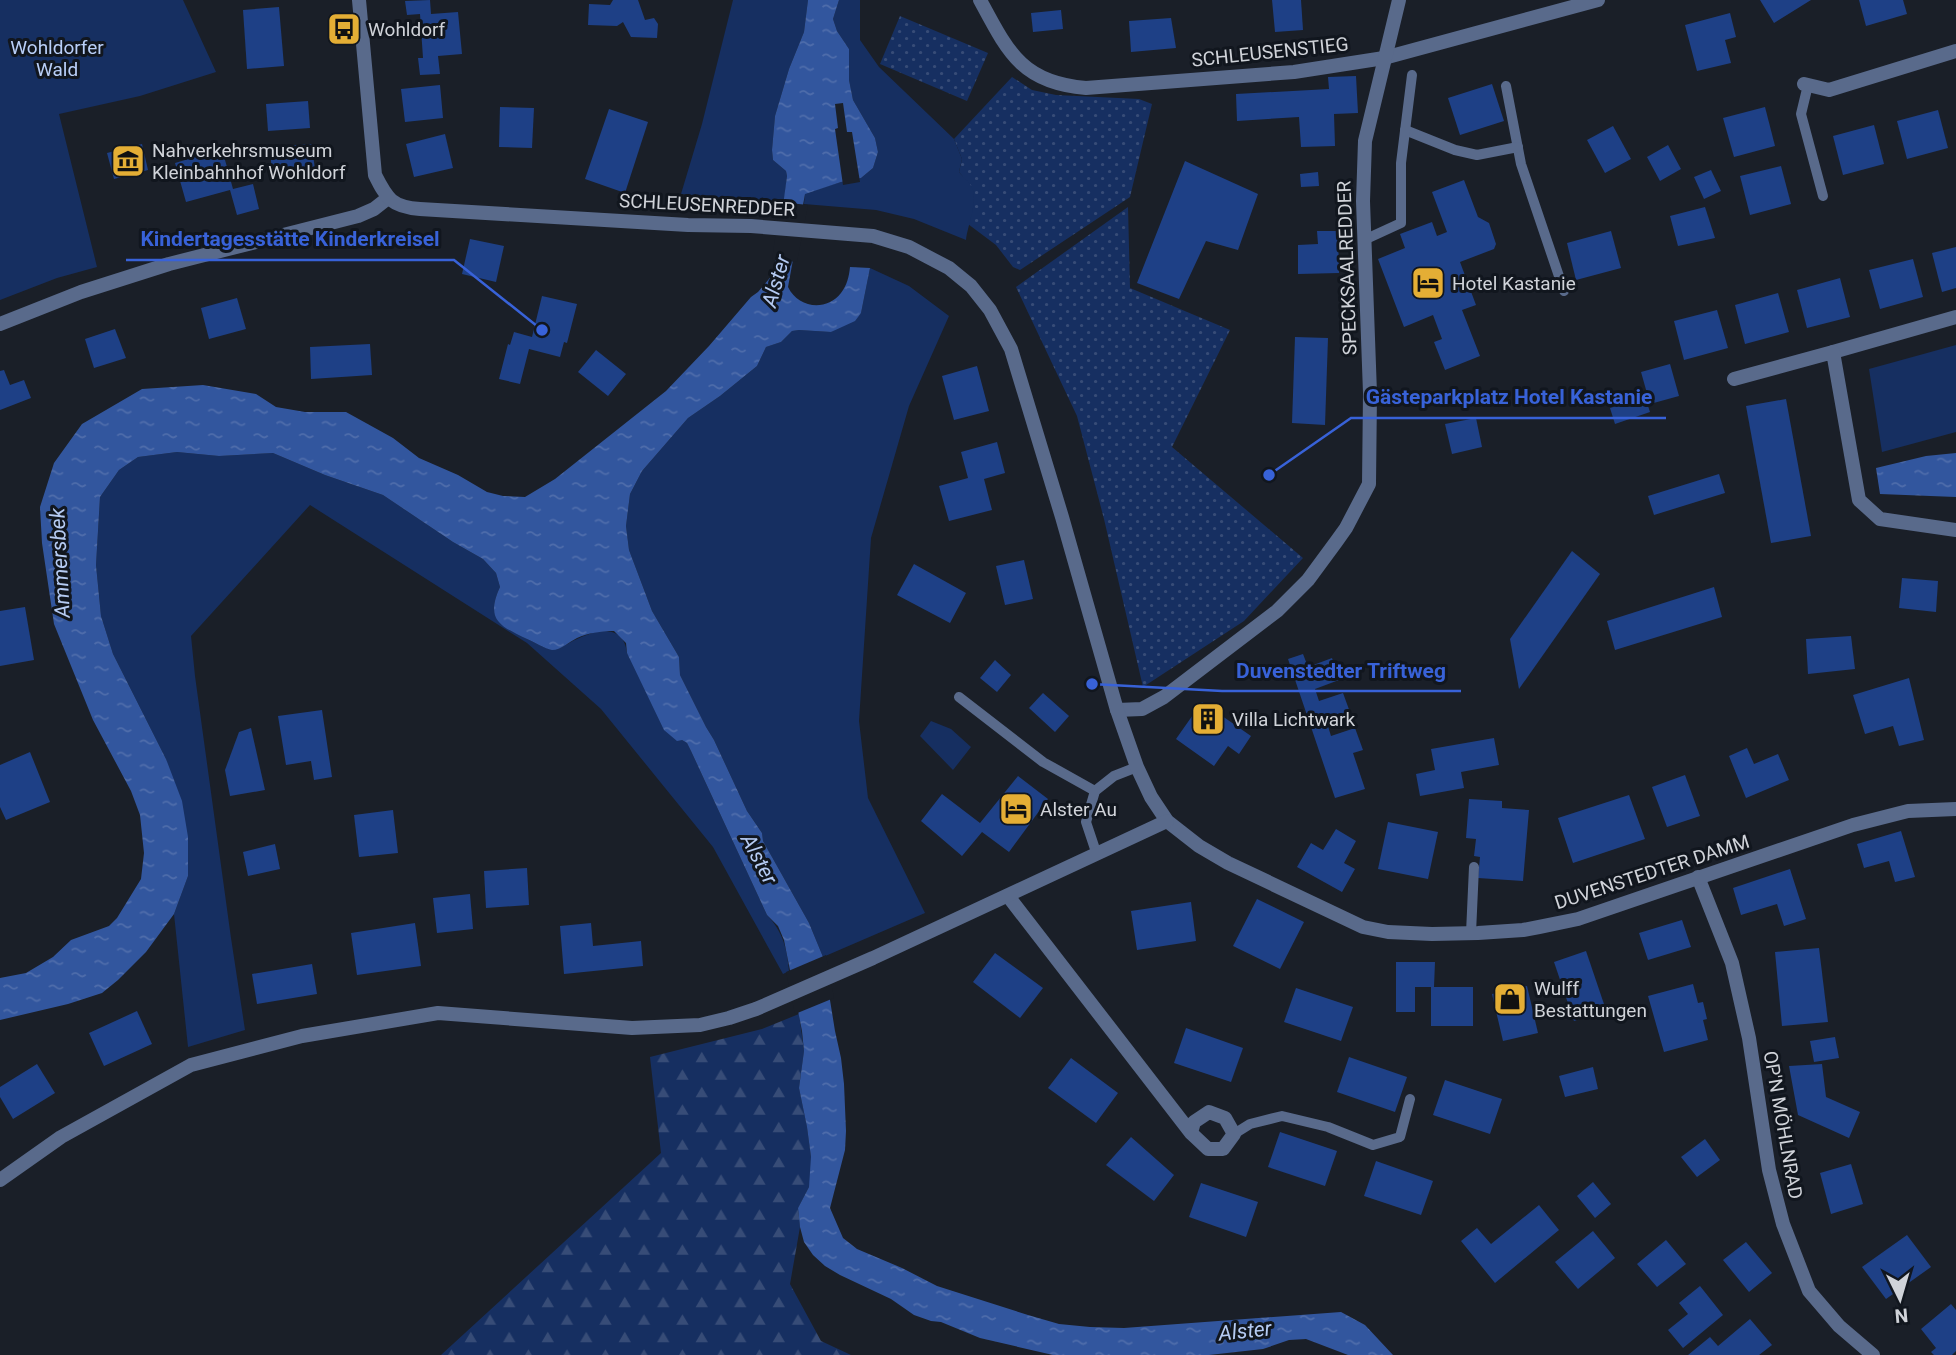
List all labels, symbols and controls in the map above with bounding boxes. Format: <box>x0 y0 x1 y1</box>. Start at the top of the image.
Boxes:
bus stop icon: Wohldorf <box>325 10 363 48</box>
place label: Wohldorf <box>368 18 446 41</box>
street label: SCHLEUSENSTIEG <box>1190 32 1350 72</box>
park label: Wohldorfer Wald <box>10 36 104 81</box>
place label: Nahverkehrsmuseum Kleinbahnhof Wohldorf <box>152 139 346 184</box>
museum icon: Nahverkehrsmuseum Kleinbahnhof Wohldorf <box>109 142 147 180</box>
street label: SPECKSAALREDDER <box>1332 180 1362 356</box>
street label: SCHLEUSENREDDER <box>618 189 796 221</box>
callout: Kindertagesstätte Kinderkreisel <box>126 218 454 260</box>
text: Kindertagesstätte Kinderkreisel <box>140 227 440 251</box>
water label: Alster <box>757 251 795 311</box>
hotel icon: Hotel Kastanie <box>1409 264 1447 302</box>
place label: Hotel Kastanie <box>1452 272 1576 295</box>
callout: Gästeparkplatz Hotel Kastanie <box>1351 376 1666 418</box>
text: Gästeparkplatz Hotel Kastanie <box>1366 385 1652 409</box>
water label: Ammersbek <box>45 507 75 619</box>
callout: Duvenstedter Triftweg <box>1222 649 1461 691</box>
text: Duvenstedter Triftweg <box>1236 659 1446 683</box>
building icon: Villa Lichtwark <box>1189 700 1227 738</box>
place label: Villa Lichtwark <box>1232 708 1356 731</box>
hotel icon: Alster Au <box>997 790 1035 828</box>
place label: Alster Au <box>1040 798 1117 821</box>
water label: Alster <box>735 829 783 889</box>
street label: DUVENSTEDTER DAMM <box>1552 830 1752 914</box>
place label: Wulff Bestattungen <box>1534 977 1647 1022</box>
shop icon: Wulff Bestattungen <box>1491 980 1529 1018</box>
street label: OP'N MÖHLNRAD <box>1759 1049 1807 1201</box>
north arrow <box>1865 1264 1935 1334</box>
text: N <box>1894 1303 1909 1327</box>
water label: Alster <box>1216 1316 1274 1346</box>

